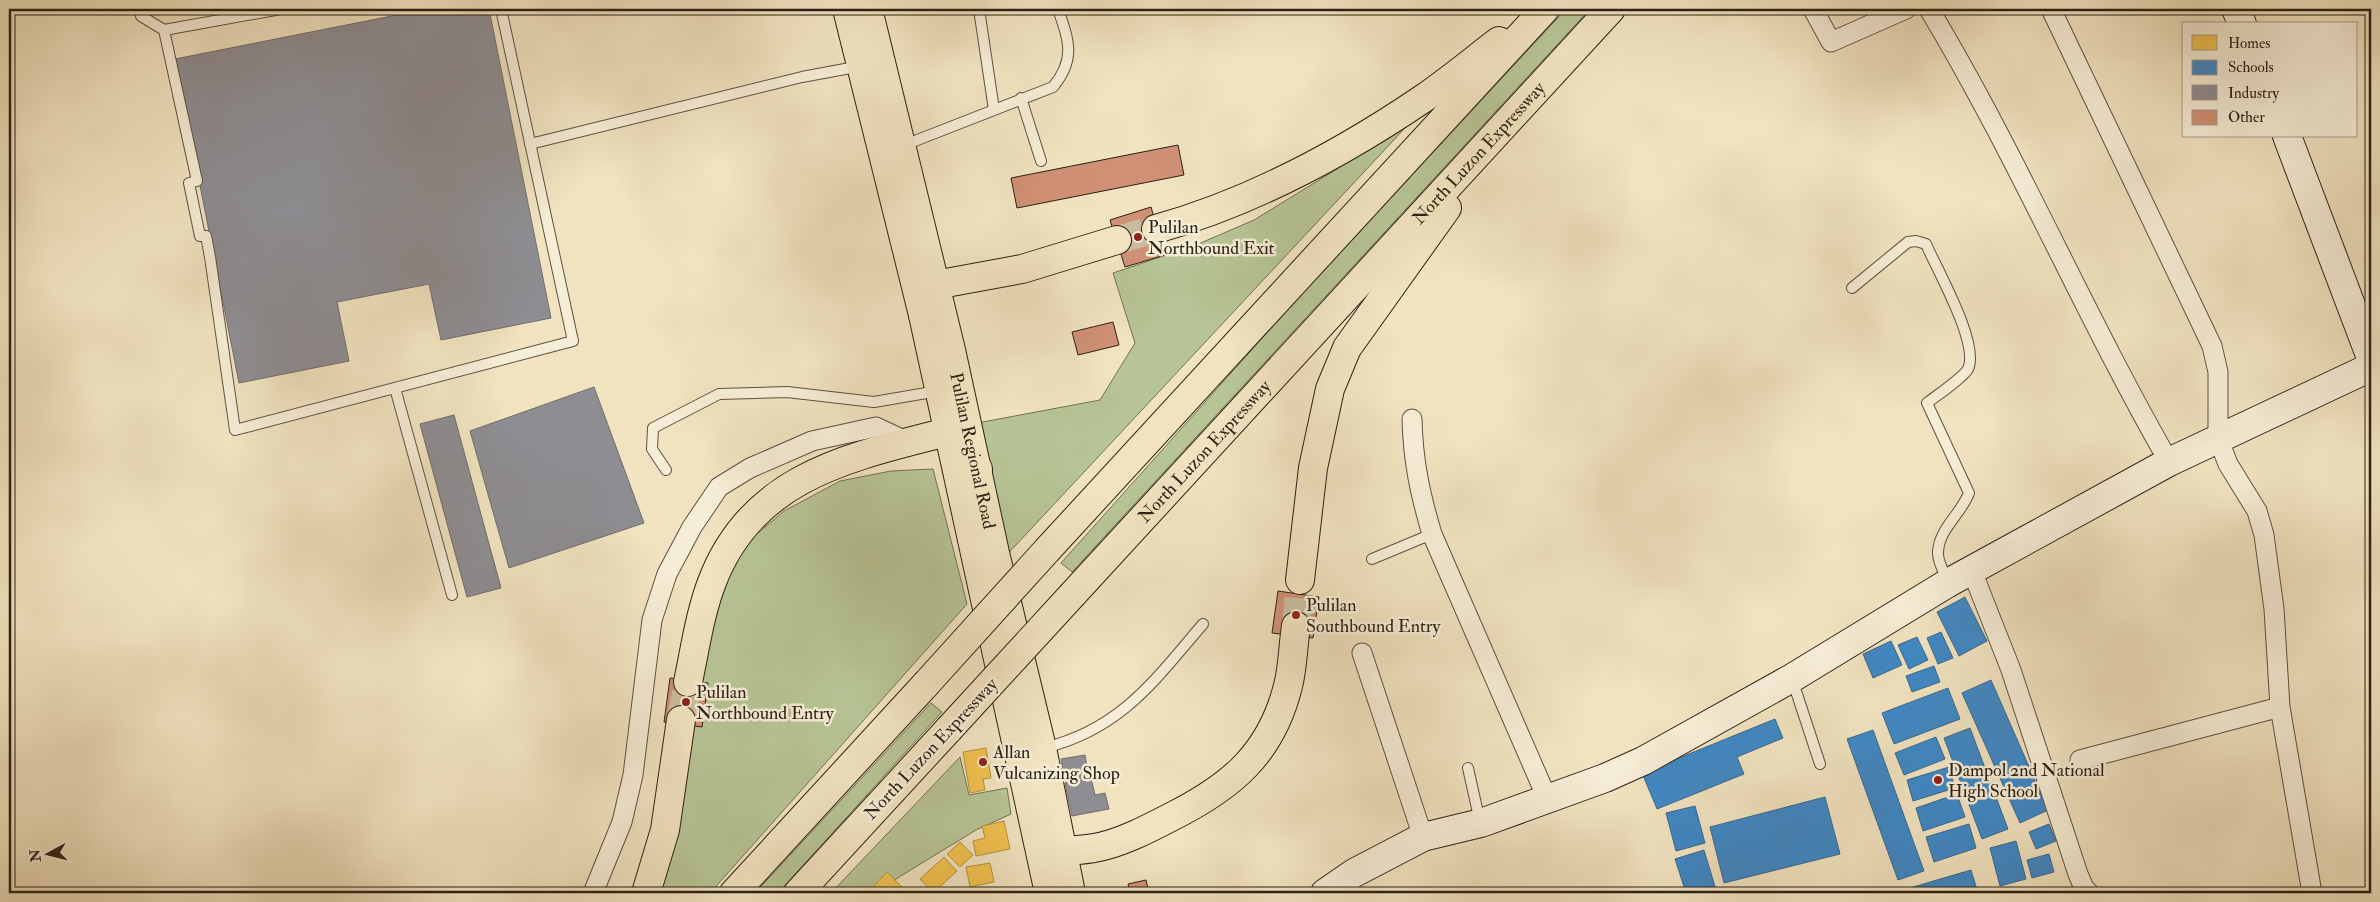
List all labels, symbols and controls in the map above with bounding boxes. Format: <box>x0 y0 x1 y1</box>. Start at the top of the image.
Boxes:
legend <box>2182 22 2358 138</box>
text: Homes <box>2228 34 2270 53</box>
text: Schools <box>2228 58 2274 77</box>
street label: North Luzon Expressway <box>1407 76 1551 229</box>
text: Industry <box>2228 84 2279 103</box>
text: Other <box>2228 108 2265 127</box>
place label: Pulilan Northbound Exit <box>1148 216 1275 260</box>
marker: Pulilan Northbound Exit <box>1132 231 1144 243</box>
street label: Pulilan Regional Road <box>945 370 1001 531</box>
street label: North Luzon Expressway <box>1133 374 1276 527</box>
place label: Pulilan Southbound Entry <box>1306 594 1442 638</box>
marker: Pulilan Southbound Entry <box>1290 609 1302 621</box>
street label: North Luzon Expressway <box>859 672 1003 825</box>
place label: Pulilan Northbound Entry <box>696 681 835 725</box>
marker: Pulilan Northbound Entry <box>680 696 692 708</box>
place label: Allan Vulcanizing Shop <box>992 741 1120 785</box>
marker: Allan Vulcanizing Shop <box>977 756 989 768</box>
place label: Dampol 2nd National High School <box>1948 759 2105 803</box>
marker: Dampol 2nd National High School <box>1932 774 1944 786</box>
north arrow <box>22 830 72 880</box>
text: N <box>26 848 45 864</box>

